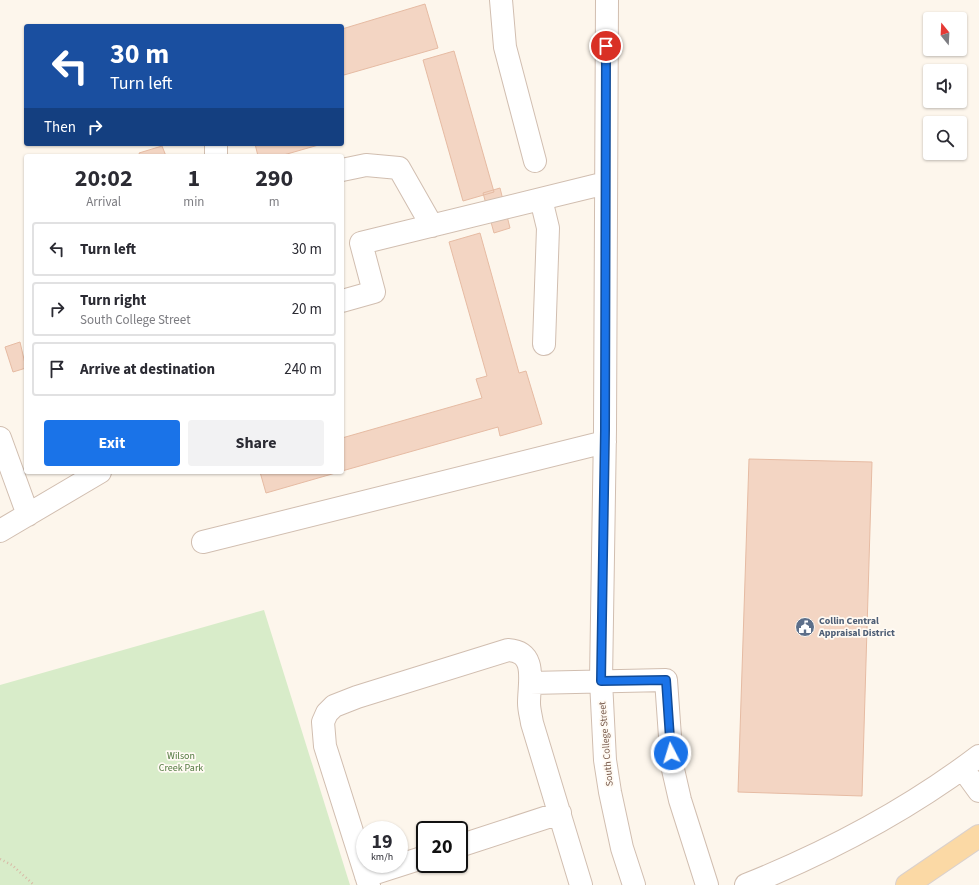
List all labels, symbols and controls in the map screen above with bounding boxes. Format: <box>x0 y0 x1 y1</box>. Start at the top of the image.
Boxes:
north arrow <box>923 12 967 56</box>
map controls <box>923 12 967 160</box>
pin <box>589 29 623 63</box>
text: 30 m <box>110 34 169 74</box>
icon: arrive <box>595 35 617 57</box>
icon: left <box>44 40 96 92</box>
button: sound <box>923 64 967 108</box>
text: Turn left <box>110 71 172 96</box>
icon: right <box>84 116 106 138</box>
button: search <box>923 116 967 160</box>
text: Then <box>44 117 76 138</box>
text: 20:02 <box>75 161 133 196</box>
text: 1 <box>188 161 200 196</box>
text: 290 <box>255 161 293 196</box>
text: Arrival <box>86 193 121 211</box>
text: min <box>183 193 204 211</box>
text: m <box>269 193 280 211</box>
icon: left <box>46 238 68 260</box>
text: Turn left <box>80 239 136 260</box>
text: 30 m <box>292 239 322 260</box>
text: Turn right <box>80 290 146 311</box>
icon: right <box>46 298 68 320</box>
text: 20 m <box>292 299 322 320</box>
text: South College Street <box>80 311 191 329</box>
icon: arrive <box>46 358 68 380</box>
text: Arrive at destination <box>80 359 215 380</box>
text: 240 m <box>284 359 322 380</box>
button: Exit <box>44 420 180 466</box>
button: Share <box>188 420 324 466</box>
place label: Collin Central Appraisal District <box>818 614 895 640</box>
public building icon: Collin Central Appraisal District <box>794 616 816 638</box>
street label: South College Street <box>595 700 617 787</box>
position arrow <box>650 732 692 774</box>
park label: Wilson Creek Park <box>159 749 203 775</box>
speed limit sign: 20 <box>416 821 468 873</box>
text: 19 <box>371 828 393 856</box>
text: km/h <box>371 850 393 864</box>

